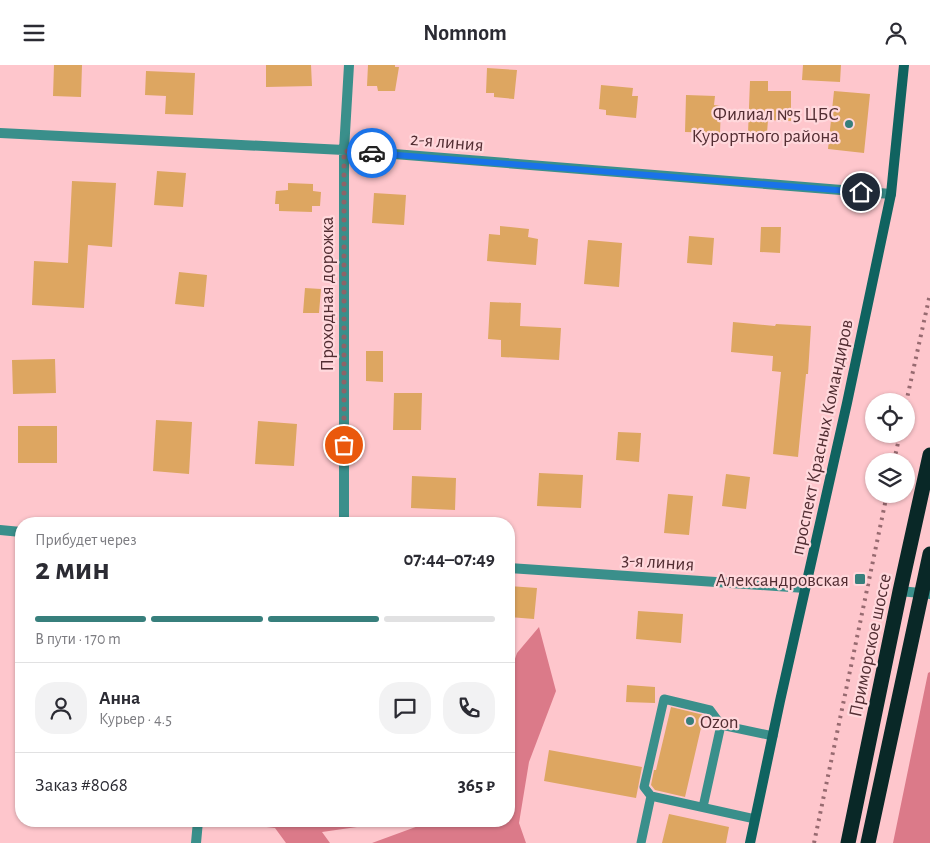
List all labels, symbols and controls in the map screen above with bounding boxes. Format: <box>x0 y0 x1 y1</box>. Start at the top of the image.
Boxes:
icon: menu <box>20 19 48 47</box>
icon: person <box>882 19 910 47</box>
text: Nomnom <box>423 22 507 44</box>
place label: Филиал №5 ЦБС Курортного района <box>691 105 839 146</box>
marker: Филиал №5 ЦБС Курортного района <box>843 118 855 130</box>
courier <box>347 128 397 178</box>
street label: 2-я линия <box>409 130 484 155</box>
icon: car <box>358 139 386 167</box>
pin <box>840 171 882 213</box>
icon: home <box>847 178 875 206</box>
street label: Проходная дорожка <box>318 216 337 371</box>
street label: проспект Красных Командиров <box>788 318 857 557</box>
map controls <box>865 393 915 503</box>
button: locate <box>865 393 915 443</box>
pin <box>323 424 365 466</box>
icon: bag <box>330 431 358 459</box>
button: layers <box>865 453 915 503</box>
text: Прибудет через <box>35 532 137 548</box>
text: 07:44–07:49 <box>403 550 495 569</box>
street label: 3-я линия <box>621 550 695 575</box>
text: 2 мин <box>35 553 110 585</box>
place label: Александровская <box>715 571 849 590</box>
street label: Приморское шоссе <box>846 572 895 719</box>
marker: Александровская <box>853 572 867 586</box>
text: В пути · 170 m <box>35 631 121 647</box>
button: person <box>35 682 87 734</box>
button: chat <box>379 682 431 734</box>
button: phone <box>443 682 495 734</box>
text: Анна <box>99 689 140 708</box>
text: Курьер · 4.5 <box>99 711 172 727</box>
place label: Ozon <box>700 713 739 732</box>
marker: Ozon <box>684 715 696 727</box>
text: Заказ #8068 <box>35 776 128 795</box>
text: 365 ₽ <box>458 776 495 795</box>

